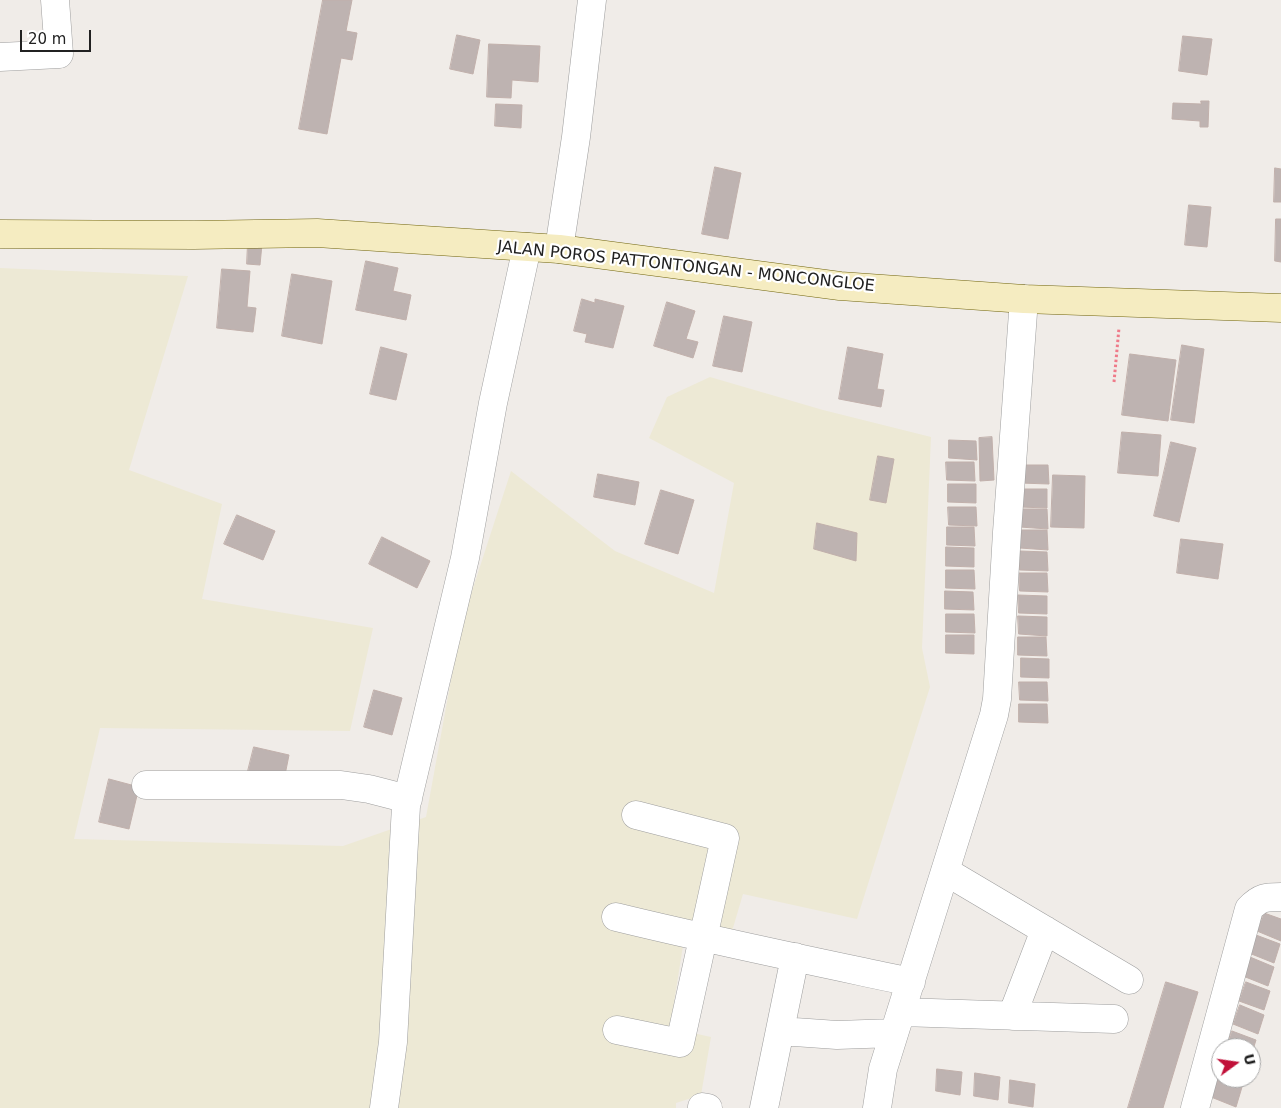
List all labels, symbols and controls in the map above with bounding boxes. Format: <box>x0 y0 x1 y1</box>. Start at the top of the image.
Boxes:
scale bar <box>22 20 94 52</box>
text: 20 m <box>28 30 66 48</box>
street label: JALAN POROS PATTONTONGAN - MONCONGLOE <box>496 238 876 296</box>
north arrow <box>1211 1038 1261 1088</box>
text: U <box>1240 1052 1259 1067</box>

